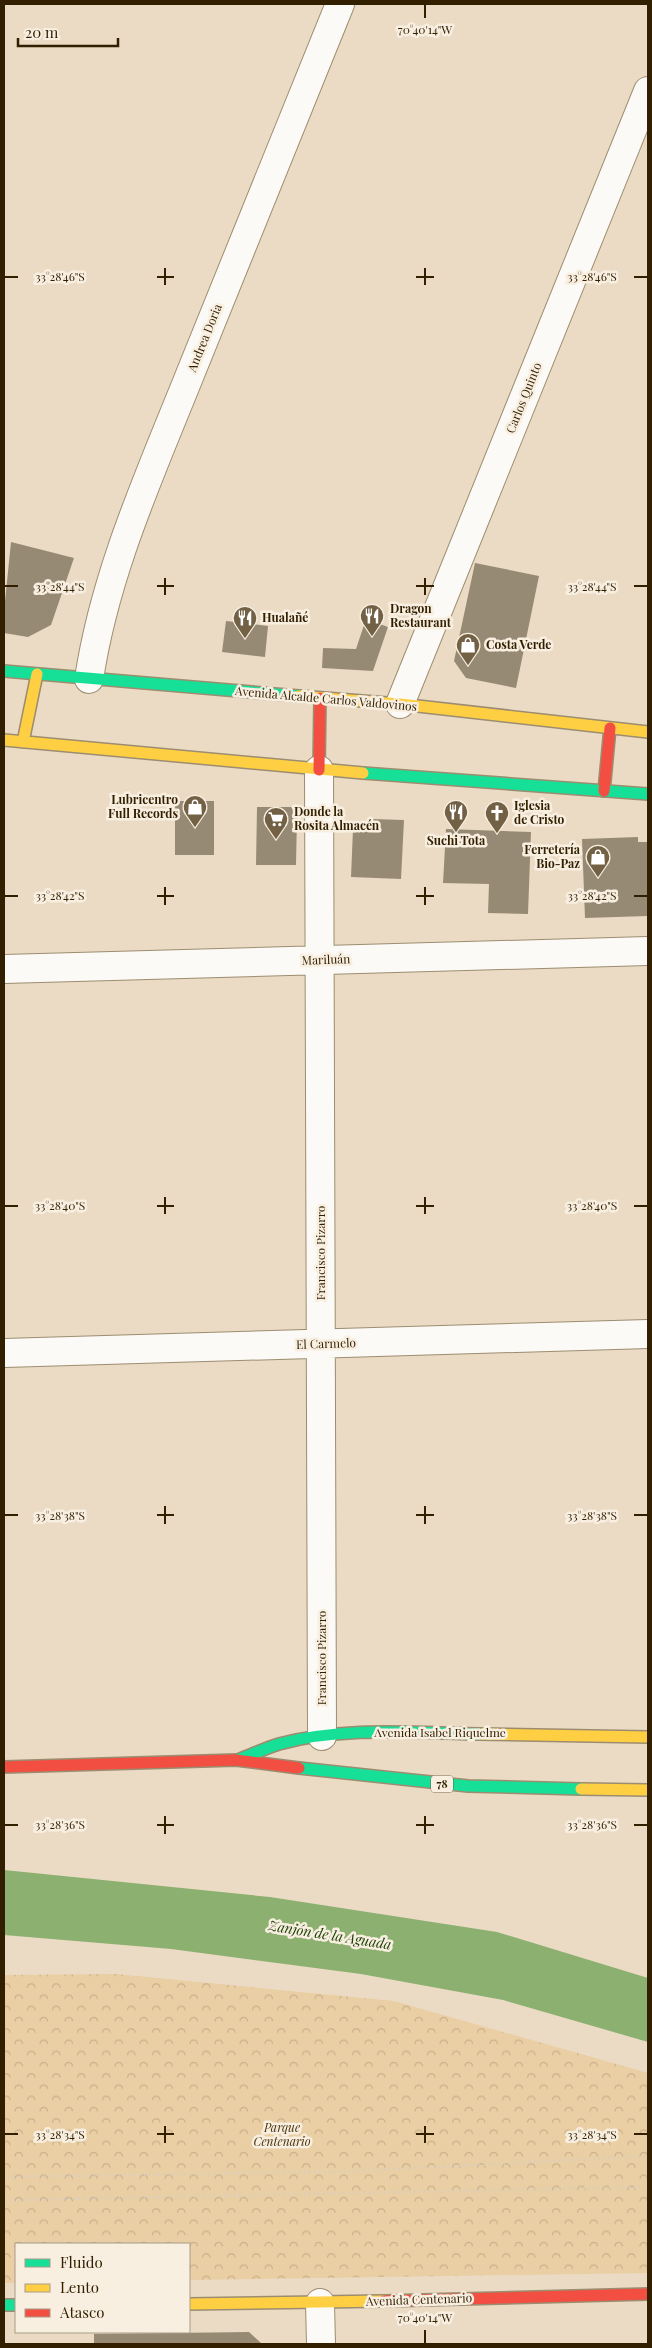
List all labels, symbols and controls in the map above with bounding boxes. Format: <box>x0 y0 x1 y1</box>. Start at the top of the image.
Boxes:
scale bar <box>18 15 118 47</box>
text: 70°40'14"W <box>398 21 452 37</box>
text: 20 m <box>25 22 59 42</box>
text: 33°28'46"S <box>35 268 85 284</box>
text: 33°28'46"S <box>567 268 617 284</box>
street label: Andrea Doria <box>183 301 225 375</box>
street label: Carlos Quinto <box>502 359 545 435</box>
text: 33°28'44"S <box>35 578 85 594</box>
text: 33°28'44"S <box>567 578 617 594</box>
place label: Dragon Restaurant <box>390 600 452 630</box>
restaurant icon: Dragon Restaurant <box>359 603 385 637</box>
restaurant icon: Hualañé <box>232 605 258 639</box>
place label: Hualañé <box>262 609 308 625</box>
shop icon: Costa Verde <box>455 632 481 666</box>
place label: Costa Verde <box>486 636 551 652</box>
street label: Avenida Alcalde Carlos Valdovinos <box>233 682 418 714</box>
place label: Lubricentro Full Records <box>108 791 178 821</box>
shop icon: Lubricentro Full Records <box>182 794 208 828</box>
place label: Iglesia de Cristo <box>514 797 565 827</box>
restaurant icon: Suchi Tota <box>443 799 469 833</box>
church icon: Iglesia de Cristo <box>484 800 510 834</box>
place label: Donde la Rosita Almacén <box>294 803 380 833</box>
supermarket icon: Donde la Rosita Almacén <box>263 806 289 840</box>
place label: Suchi Tota <box>427 832 486 848</box>
place label: Ferretería Bio-Paz <box>524 841 581 871</box>
shop icon: Ferretería Bio-Paz <box>585 844 611 878</box>
text: 33°28'42"S <box>35 887 85 903</box>
text: 33°28'42"S <box>567 887 617 903</box>
street label: Mariluán <box>301 950 351 968</box>
text: 33°28'40"S <box>35 1197 85 1213</box>
text: 33°28'40"S <box>567 1197 617 1213</box>
street label: Francisco Pizarro <box>312 1205 328 1300</box>
street label: El Carmelo <box>296 1334 357 1352</box>
text: 33°28'38"S <box>35 1507 85 1523</box>
text: 33°28'38"S <box>567 1507 617 1523</box>
street label: Francisco Pizarro <box>313 1610 329 1705</box>
street label: Avenida Isabel Riquelme <box>373 1724 506 1740</box>
road number: 78 <box>431 1776 453 1792</box>
text: 33°28'36"S <box>35 1816 85 1832</box>
text: 33°28'36"S <box>567 1816 617 1832</box>
water label: Zanjón de la Aguada <box>266 1915 393 1954</box>
park label: Parque Centenario <box>253 2119 311 2149</box>
text: 33°28'34"S <box>35 2126 85 2142</box>
text: 33°28'34"S <box>567 2126 617 2142</box>
legend <box>15 2243 190 2333</box>
text: Fluido <box>60 2252 103 2272</box>
text: Lento <box>60 2277 99 2297</box>
street label: Avenida Centenario <box>365 2289 473 2309</box>
text: Atasco <box>59 2302 104 2322</box>
text: 70°40'14"W <box>398 2309 452 2325</box>

